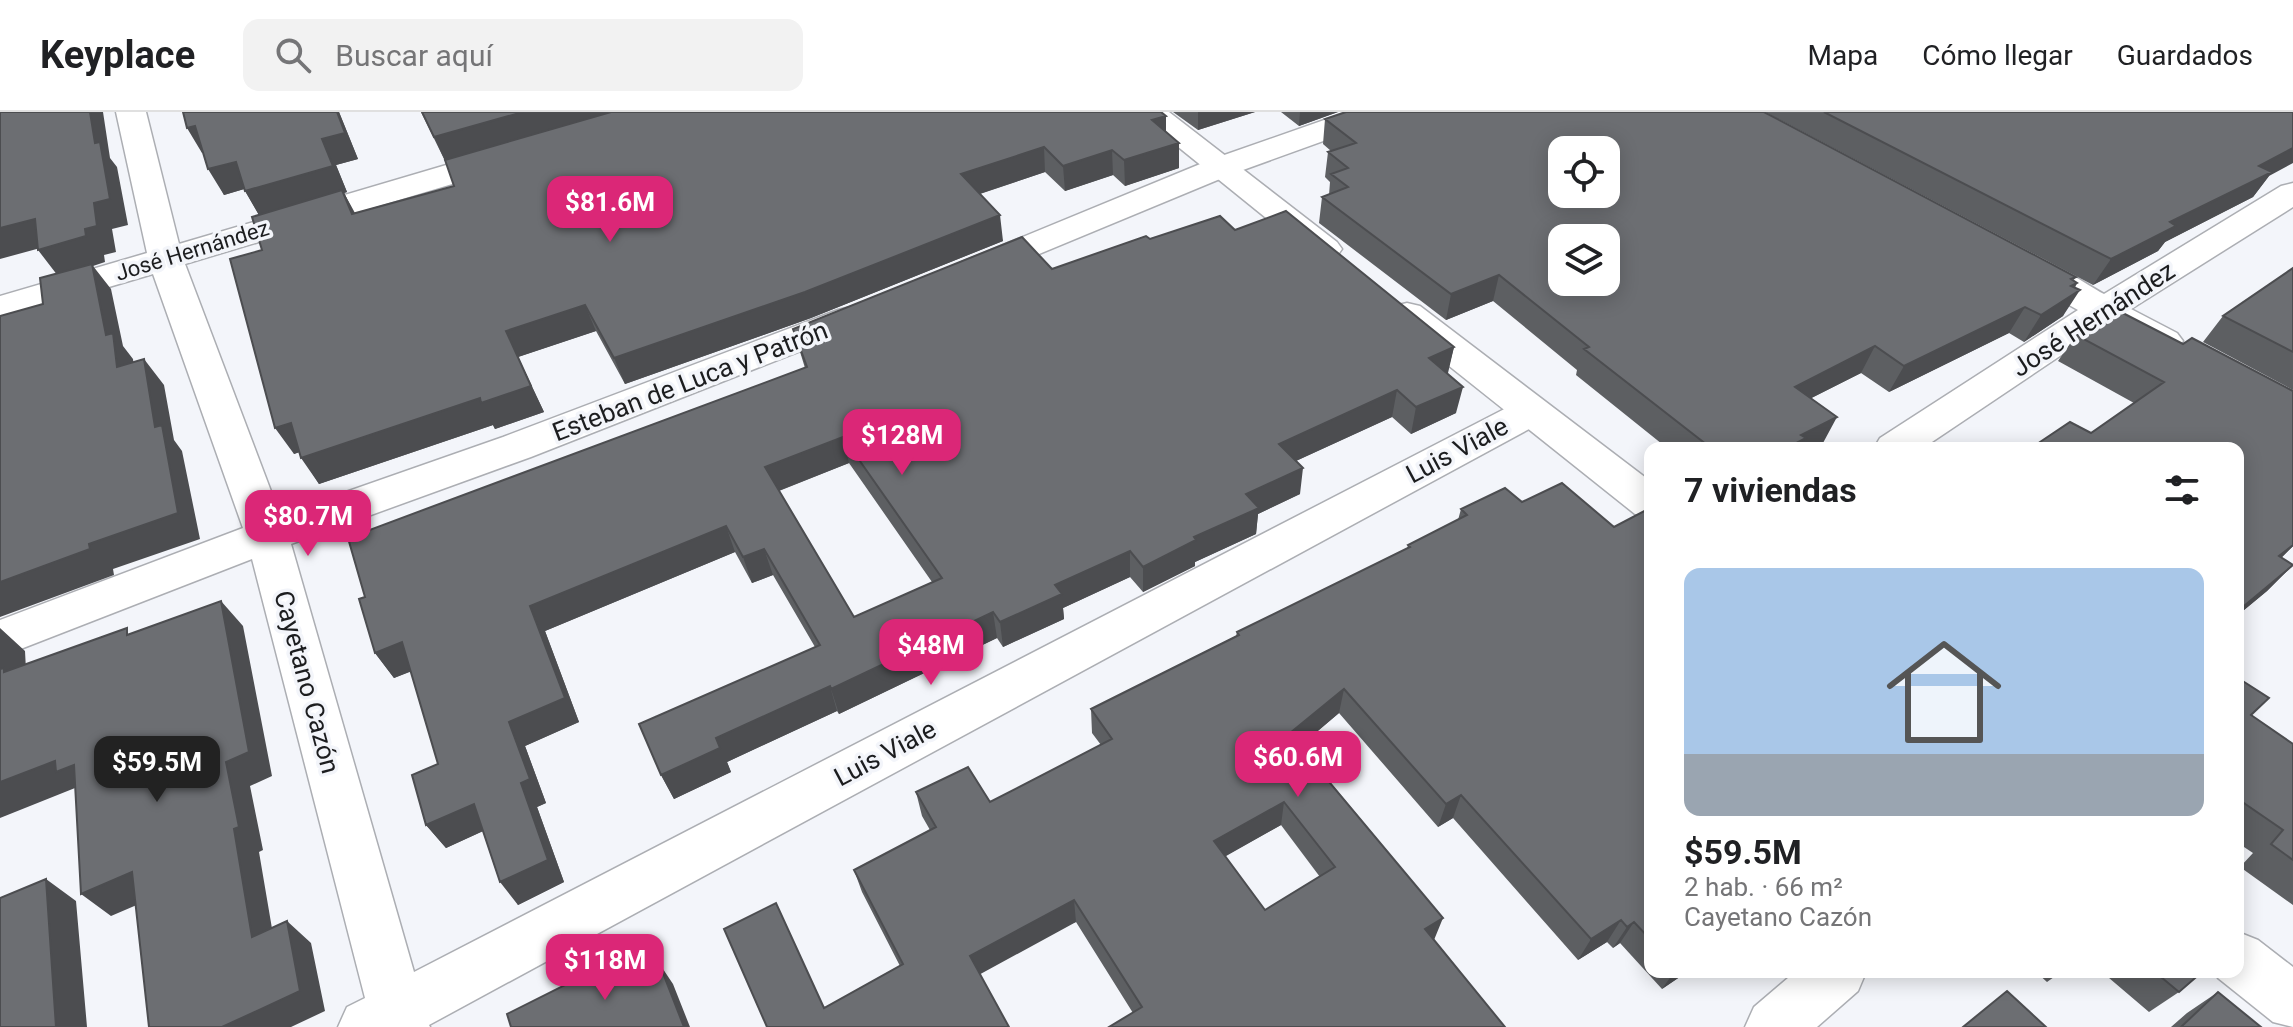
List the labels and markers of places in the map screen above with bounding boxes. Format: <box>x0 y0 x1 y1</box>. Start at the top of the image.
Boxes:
pin: $81.6M <box>545 176 675 244</box>
pin: $128M <box>846 409 958 477</box>
pin: $80.7M <box>243 490 373 558</box>
pin: $48M <box>884 619 978 687</box>
pin: $60.6M <box>1233 731 1363 799</box>
pin: $59.5M <box>92 736 222 804</box>
pin: $118M <box>549 934 661 1002</box>

